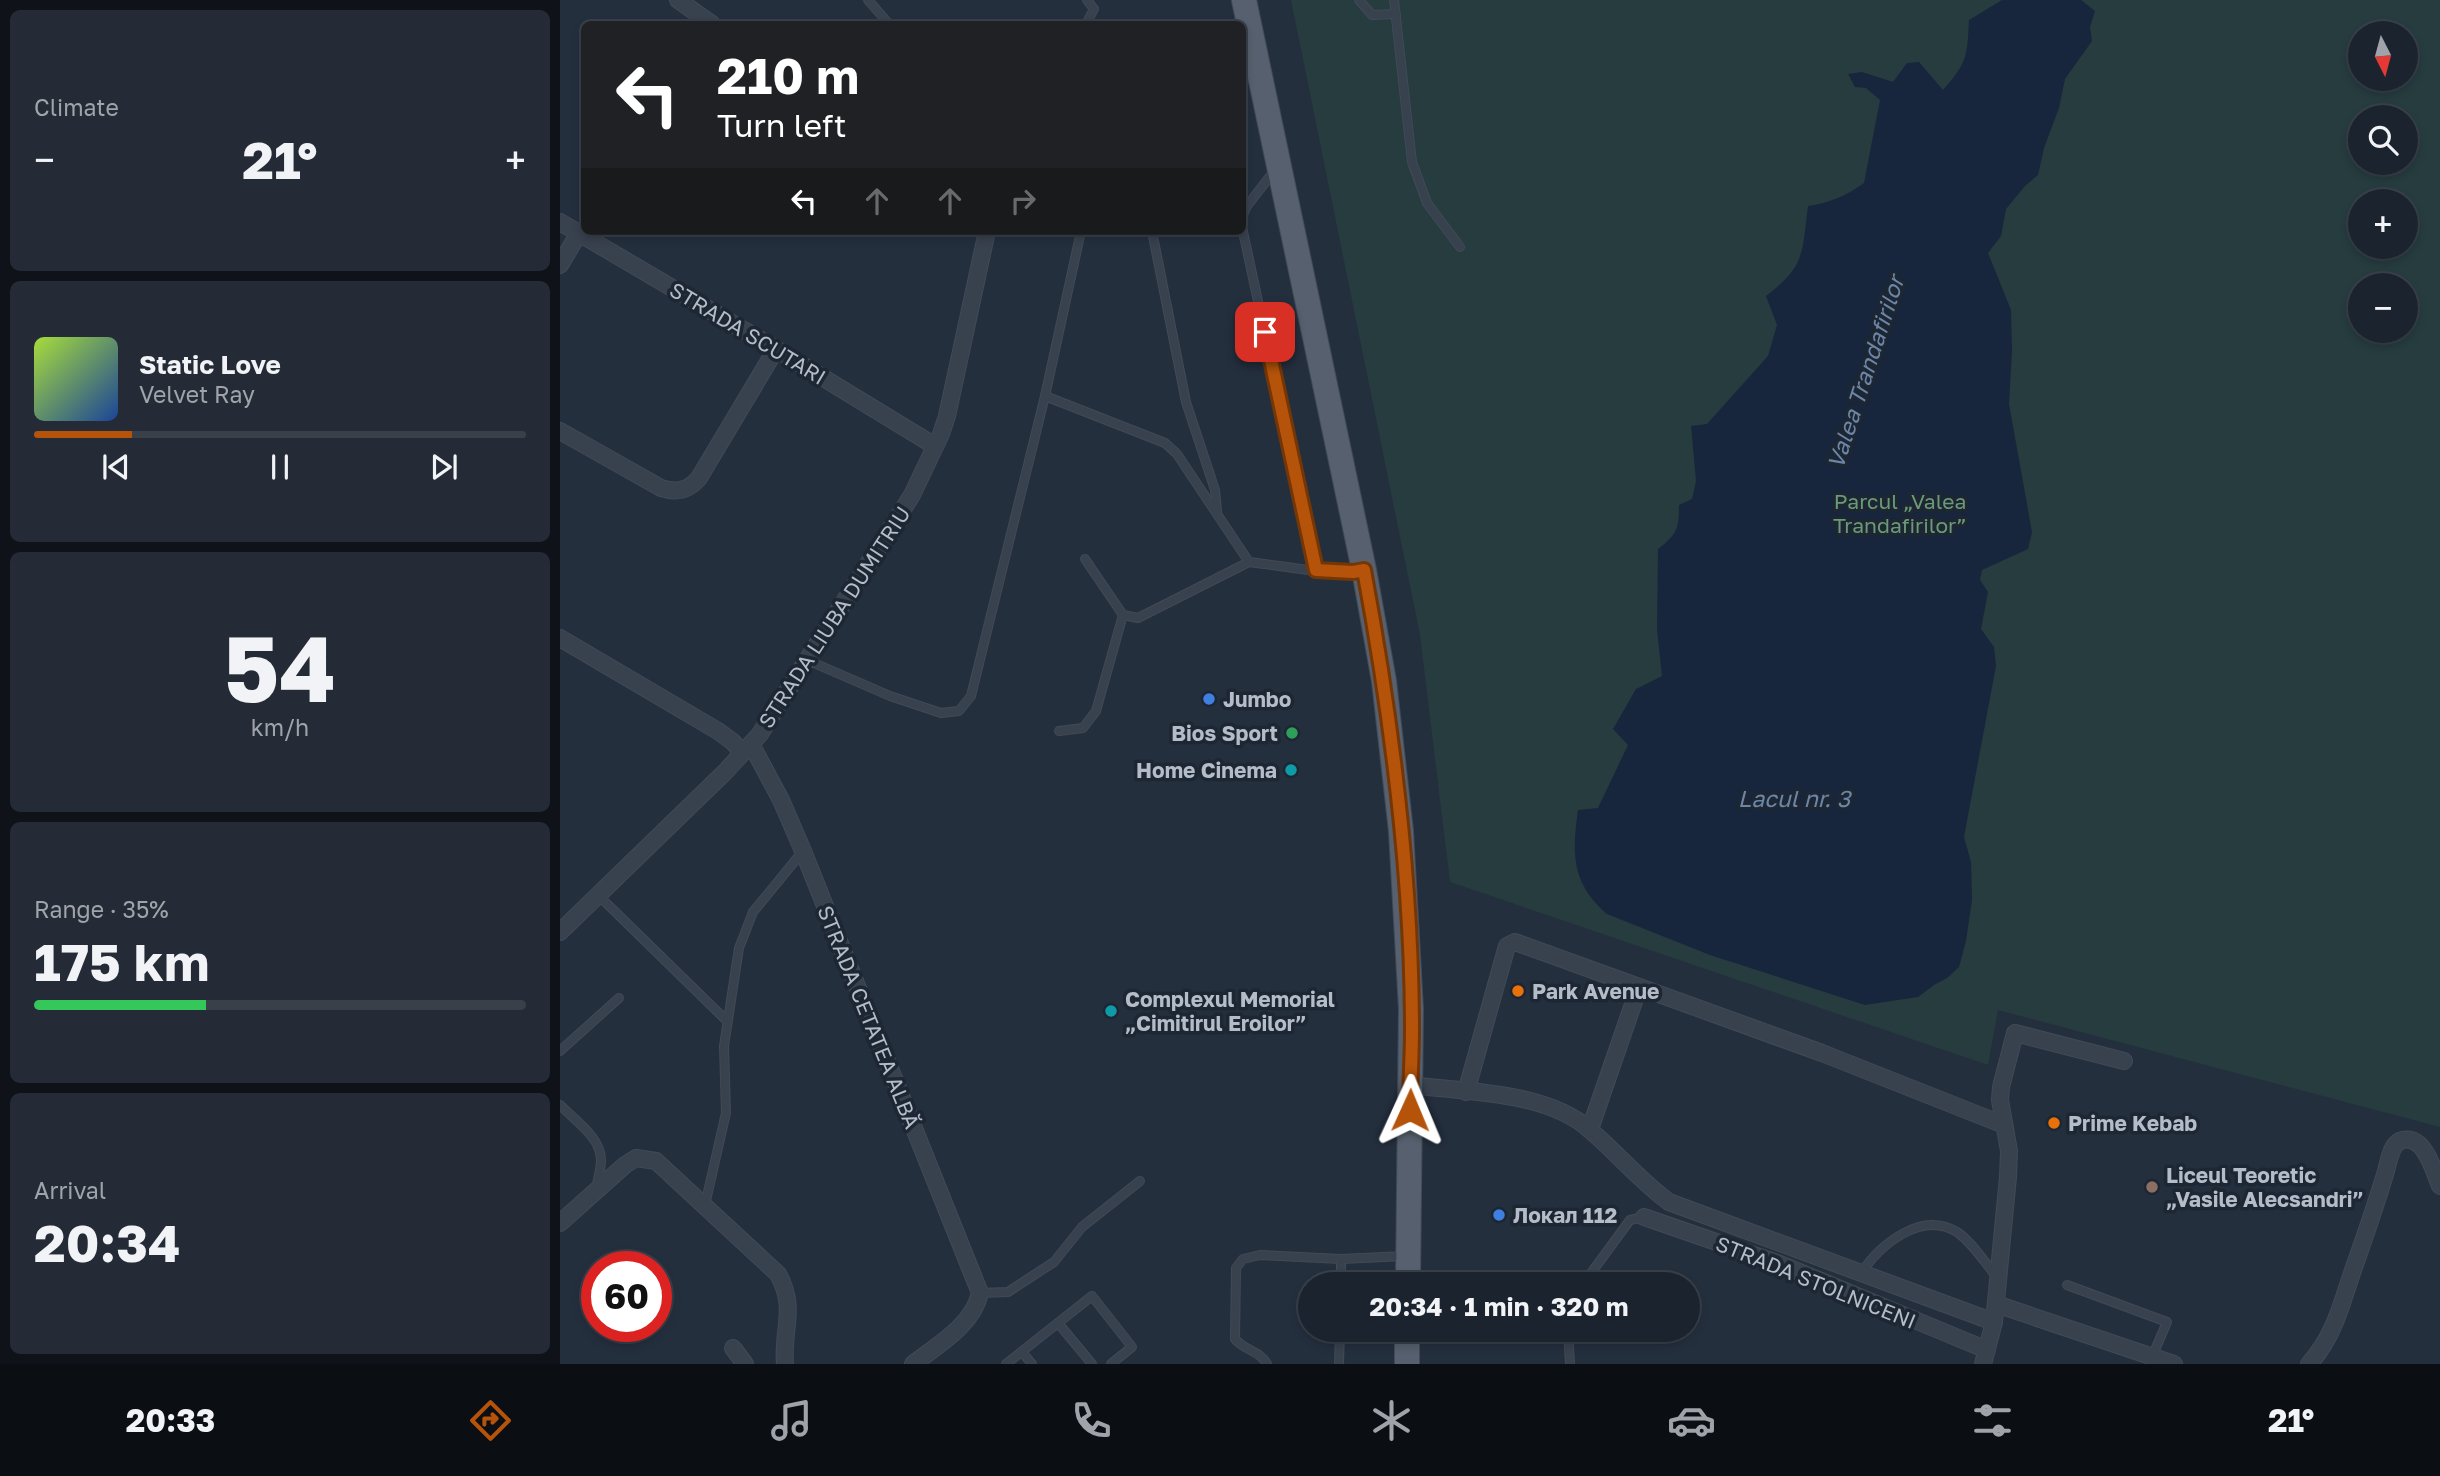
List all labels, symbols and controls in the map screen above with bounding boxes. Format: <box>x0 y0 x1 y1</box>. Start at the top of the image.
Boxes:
north arrow <box>2348 21 2418 91</box>
map controls <box>2348 21 2418 343</box>
text: 210 m <box>717 46 859 105</box>
icon: left <box>602 49 693 140</box>
text: Climate <box>34 93 119 121</box>
button: search <box>2348 105 2418 175</box>
text: Turn left <box>717 106 846 144</box>
text: 21° <box>242 128 318 190</box>
text: − <box>34 137 55 182</box>
text: + <box>505 137 526 182</box>
icon: left <box>785 182 823 220</box>
icon: ahead <box>858 182 896 220</box>
icon: ahead <box>931 182 969 220</box>
icon: right <box>1004 182 1042 220</box>
button: + <box>2348 189 2418 259</box>
water label: Valea Trandafirilor <box>1821 269 1910 472</box>
button: − <box>2348 273 2418 343</box>
street label: STRADA SCUTARI <box>665 276 831 390</box>
pin <box>1235 302 1295 362</box>
icon: arrive <box>1246 313 1284 351</box>
text: Static Love <box>139 349 281 380</box>
text: Velvet Ray <box>139 380 255 408</box>
icon: previous <box>97 448 135 486</box>
icon: pause <box>261 448 299 486</box>
icon: next <box>425 448 463 486</box>
park label: Parcul „Valea Trandafirilor” <box>1833 488 1967 538</box>
street label: STRADA LIUBA DUMITRIU <box>753 501 915 733</box>
text: 54 <box>224 613 336 722</box>
place label: Jumbo <box>1223 686 1291 712</box>
marker: Jumbo <box>1201 691 1217 707</box>
text: km/h <box>251 713 309 741</box>
place label: Bios Sport <box>1171 720 1278 746</box>
marker: Bios Sport <box>1284 725 1300 741</box>
place label: Home Cinema <box>1136 757 1277 783</box>
marker: Home Cinema <box>1283 762 1299 778</box>
water label: Lacul nr. 3 <box>1738 784 1853 812</box>
text: Range · 35% <box>34 895 169 923</box>
street label: STRADA CETATEA ALBĂ <box>812 902 926 1132</box>
text: 175 km <box>34 930 210 992</box>
place label: Park Avenue <box>1532 978 1659 1004</box>
marker: Park Avenue <box>1510 983 1526 999</box>
place label: Complexul Memorial „Cimitirul Eroilor” <box>1125 986 1335 1036</box>
marker: Complexul Memorial „Cimitirul Eroilor” <box>1103 1003 1119 1019</box>
position arrow <box>1373 1073 1447 1147</box>
place label: Prime Kebab <box>2068 1110 2197 1136</box>
marker: Prime Kebab <box>2046 1115 2062 1131</box>
place label: Liceul Teoretic „Vasile Alecsandri” <box>2166 1162 2364 1212</box>
text: Arrival <box>34 1176 106 1204</box>
marker: Liceul Teoretic „Vasile Alecsandri” <box>2144 1179 2160 1195</box>
place label: Локал 112 <box>1513 1202 1617 1228</box>
marker: Локал 112 <box>1491 1207 1507 1223</box>
text: 20:34 <box>34 1211 180 1273</box>
street label: STRADA STOLNICENI <box>1712 1230 1920 1334</box>
speed limit sign: 60 <box>581 1251 672 1342</box>
text: 20:34 · 1 min · 320 m <box>1369 1291 1629 1322</box>
icon: directions <box>466 1396 515 1445</box>
icon: music <box>767 1396 816 1445</box>
icon: phone <box>1067 1396 1116 1445</box>
icon: climate <box>1367 1396 1416 1445</box>
icon: car <box>1667 1396 1716 1445</box>
icon: filters <box>1968 1396 2017 1445</box>
text: 20:33 <box>126 1401 215 1439</box>
text: 21° <box>2268 1401 2314 1439</box>

